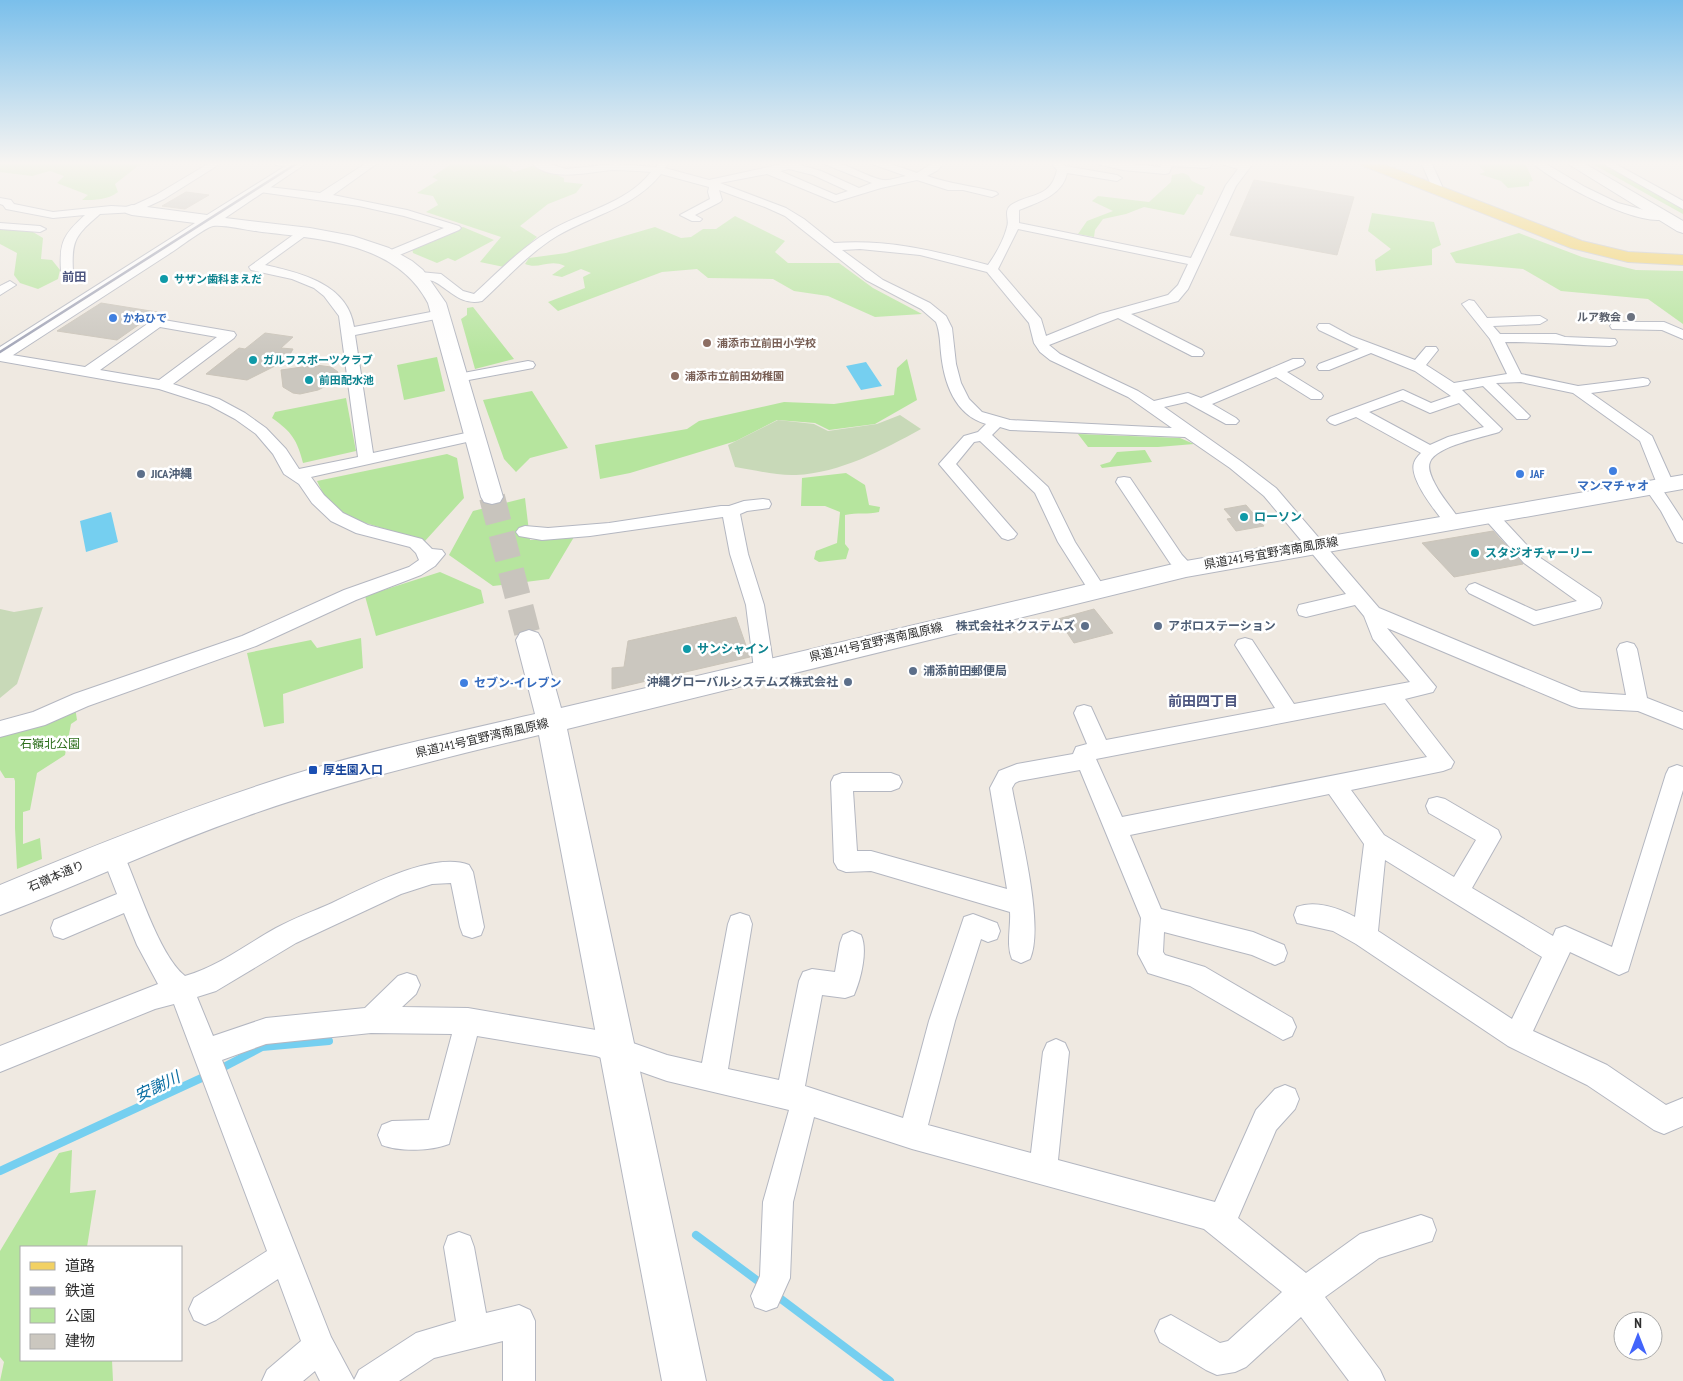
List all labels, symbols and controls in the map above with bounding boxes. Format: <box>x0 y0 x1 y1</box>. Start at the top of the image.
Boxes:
district label: 前田 <box>62 269 86 284</box>
place label: サザン歯科まえだ <box>174 272 262 286</box>
marker: サザン歯科まえだ <box>158 273 170 285</box>
place label: ルア教会 <box>1577 310 1621 324</box>
place label: かねひで <box>123 311 167 325</box>
marker: ルア教会 <box>1625 311 1637 323</box>
marker: かねひで <box>107 312 119 324</box>
place label: 浦添市立前田小学校 <box>717 336 816 350</box>
marker: 浦添市立前田小学校 <box>701 337 713 349</box>
place label: ガルフスポーツクラブ <box>263 353 373 367</box>
marker: ガルフスポーツクラブ <box>247 354 259 366</box>
place label: 浦添市立前田幼稚園 <box>685 369 784 383</box>
marker: 浦添市立前田幼稚園 <box>669 370 681 382</box>
place label: 前田配水池 <box>319 373 374 387</box>
marker: 前田配水池 <box>303 374 315 386</box>
marker: マンマチャオ <box>1607 465 1619 477</box>
place label: JICA沖縄 <box>150 466 192 481</box>
place label: JAF <box>1529 466 1545 481</box>
marker: JICA沖縄 <box>135 468 147 480</box>
marker: JAF <box>1514 468 1526 480</box>
place label: マンマチャオ <box>1577 478 1649 493</box>
place label: ローソン <box>1254 509 1302 524</box>
marker: ローソン <box>1238 511 1250 523</box>
street label: 県道241号宜野湾南風原線 <box>1203 533 1339 572</box>
place label: スタジオチャーリー <box>1485 545 1593 560</box>
marker: スタジオチャーリー <box>1469 547 1481 559</box>
place label: 株式会社ネクステムズ <box>956 618 1075 633</box>
place label: アポロステーション <box>1168 618 1276 633</box>
street label: 県道241号宜野湾南風原線 <box>808 619 944 664</box>
marker: 株式会社ネクステムズ <box>1079 620 1091 632</box>
marker: アポロステーション <box>1152 620 1164 632</box>
place label: サンシャイン <box>697 641 769 656</box>
marker: サンシャイン <box>681 643 693 655</box>
place label: 浦添前田郵便局 <box>923 663 1007 678</box>
marker: 浦添前田郵便局 <box>907 665 919 677</box>
place label: 沖縄グローバルシステムズ株式会社 <box>646 674 838 689</box>
place label: セブン-イレブン <box>474 675 562 690</box>
marker: 沖縄グローバルシステムズ株式会社 <box>842 676 854 688</box>
marker: セブン-イレブン <box>458 677 470 689</box>
district label: 前田四丁目 <box>1168 692 1238 710</box>
street label: 県道241号宜野湾南風原線 <box>414 715 550 760</box>
park label: 石嶺北公園 <box>20 736 80 751</box>
place label: 厚生園入口 <box>323 762 383 777</box>
marker: 厚生園入口 <box>307 764 319 776</box>
street label: 石嶺本通り <box>25 857 86 894</box>
water label: 安謝川 <box>131 1066 185 1106</box>
legend <box>20 1246 182 1361</box>
text: 道路 <box>65 1256 95 1275</box>
text: 鉄道 <box>65 1281 95 1300</box>
text: 公園 <box>65 1306 95 1325</box>
north arrow <box>1613 1311 1663 1361</box>
text: N <box>1634 1314 1642 1332</box>
text: 建物 <box>65 1331 95 1350</box>

